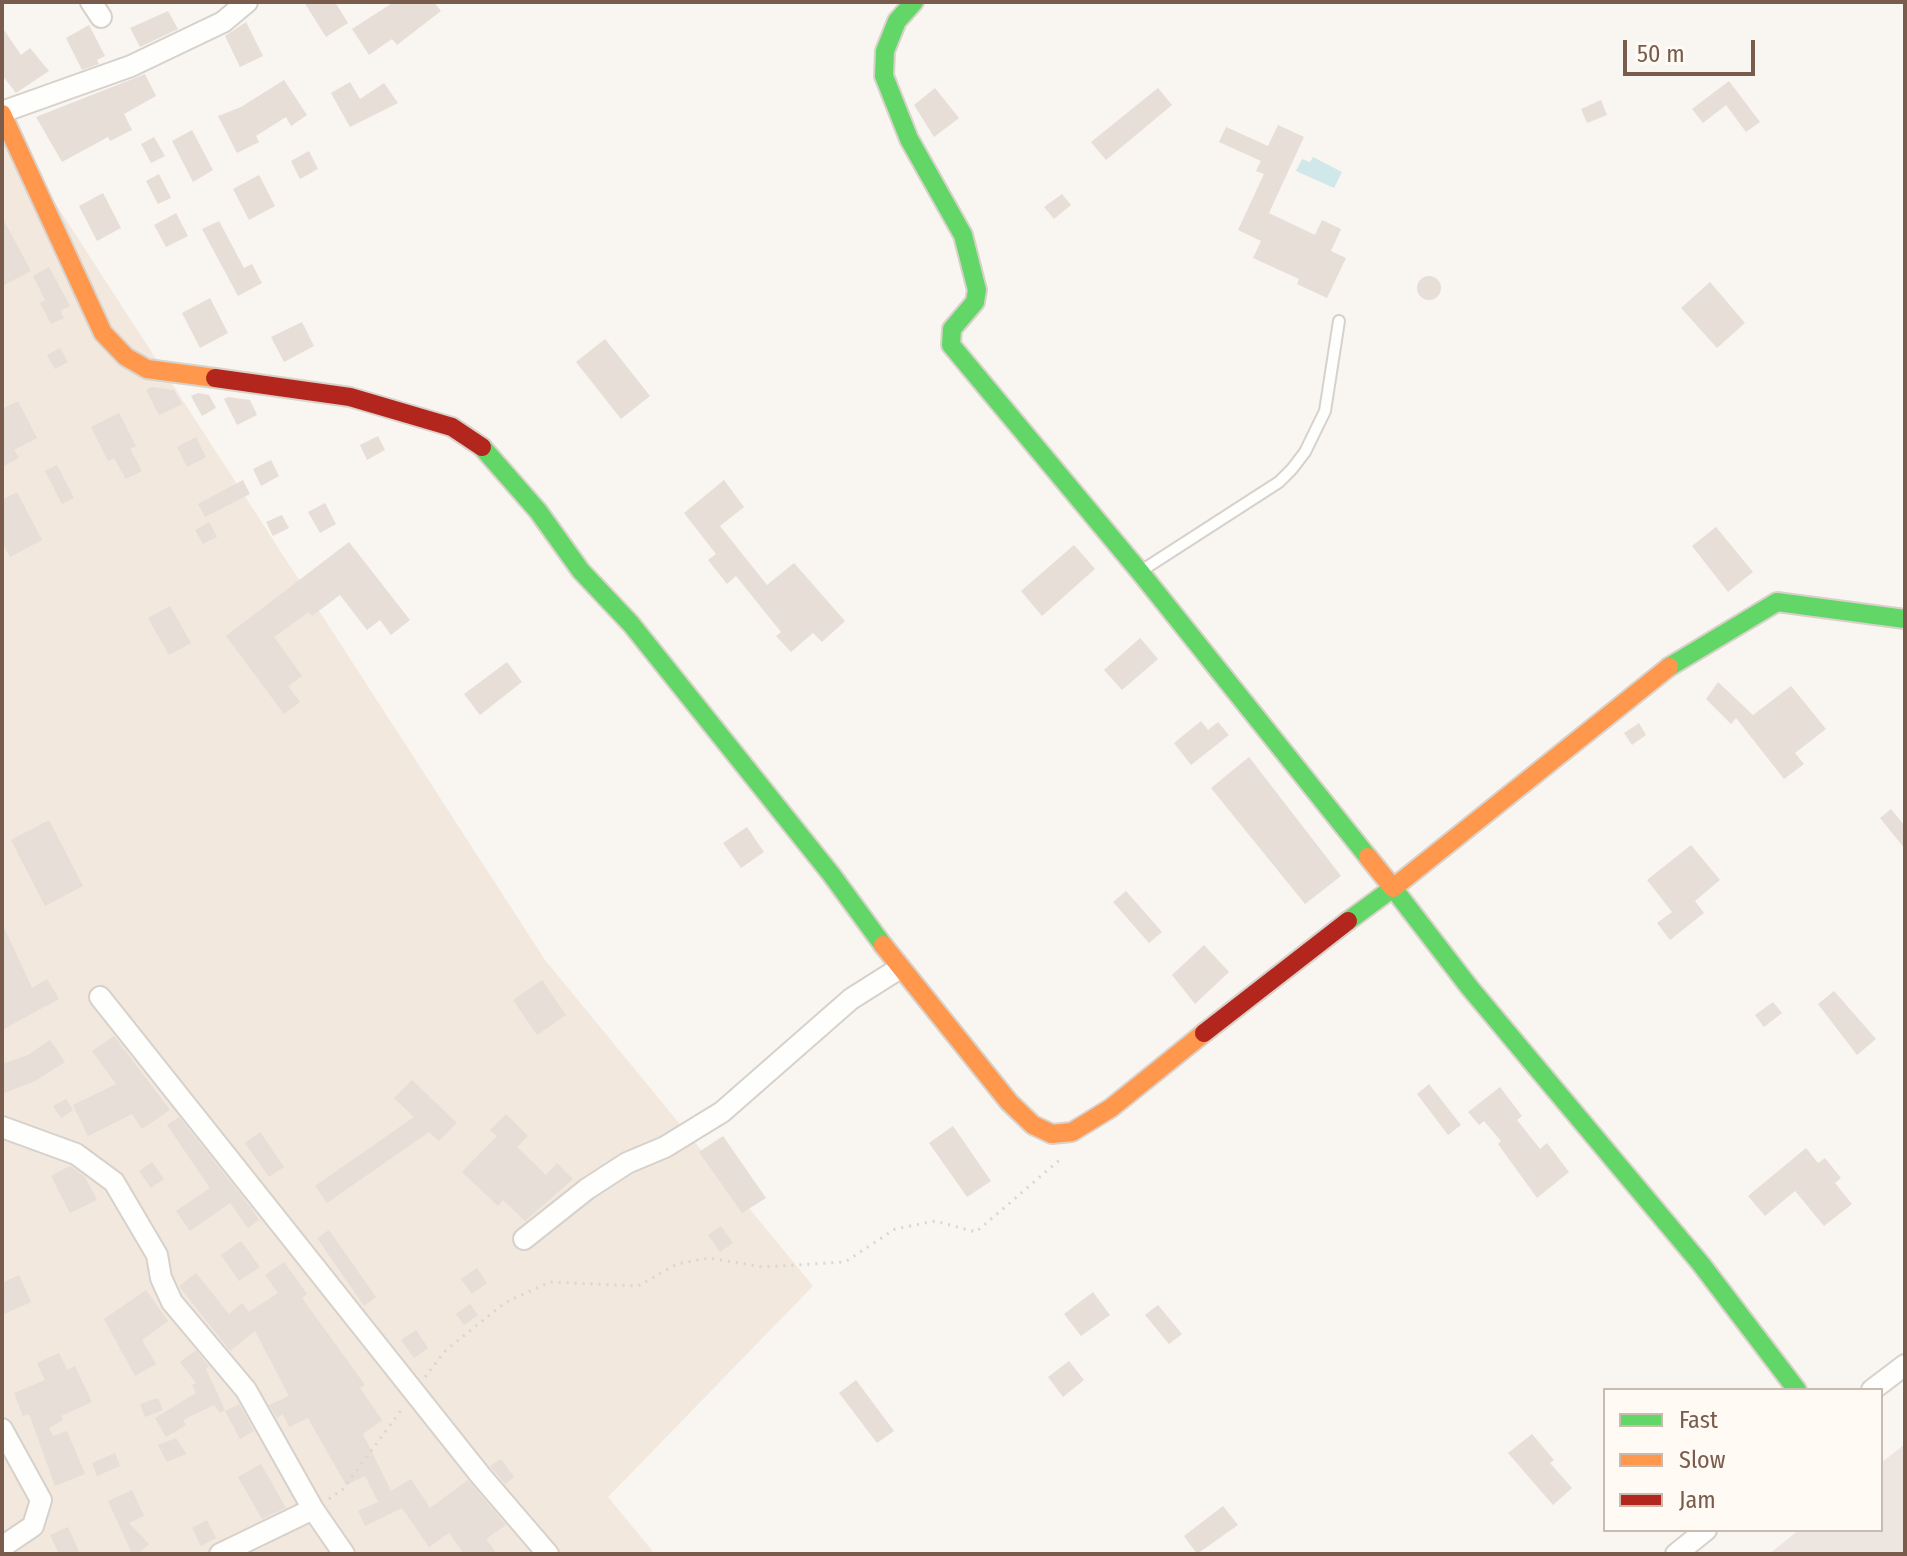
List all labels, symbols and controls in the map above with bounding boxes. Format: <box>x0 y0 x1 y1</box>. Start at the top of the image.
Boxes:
scale bar <box>1627 24 1759 74</box>
text: 50 m <box>1637 40 1685 68</box>
legend <box>1603 1388 1883 1532</box>
text: Fast <box>1679 1406 1718 1434</box>
text: Slow <box>1679 1446 1725 1474</box>
text: Jam <box>1679 1486 1716 1514</box>

